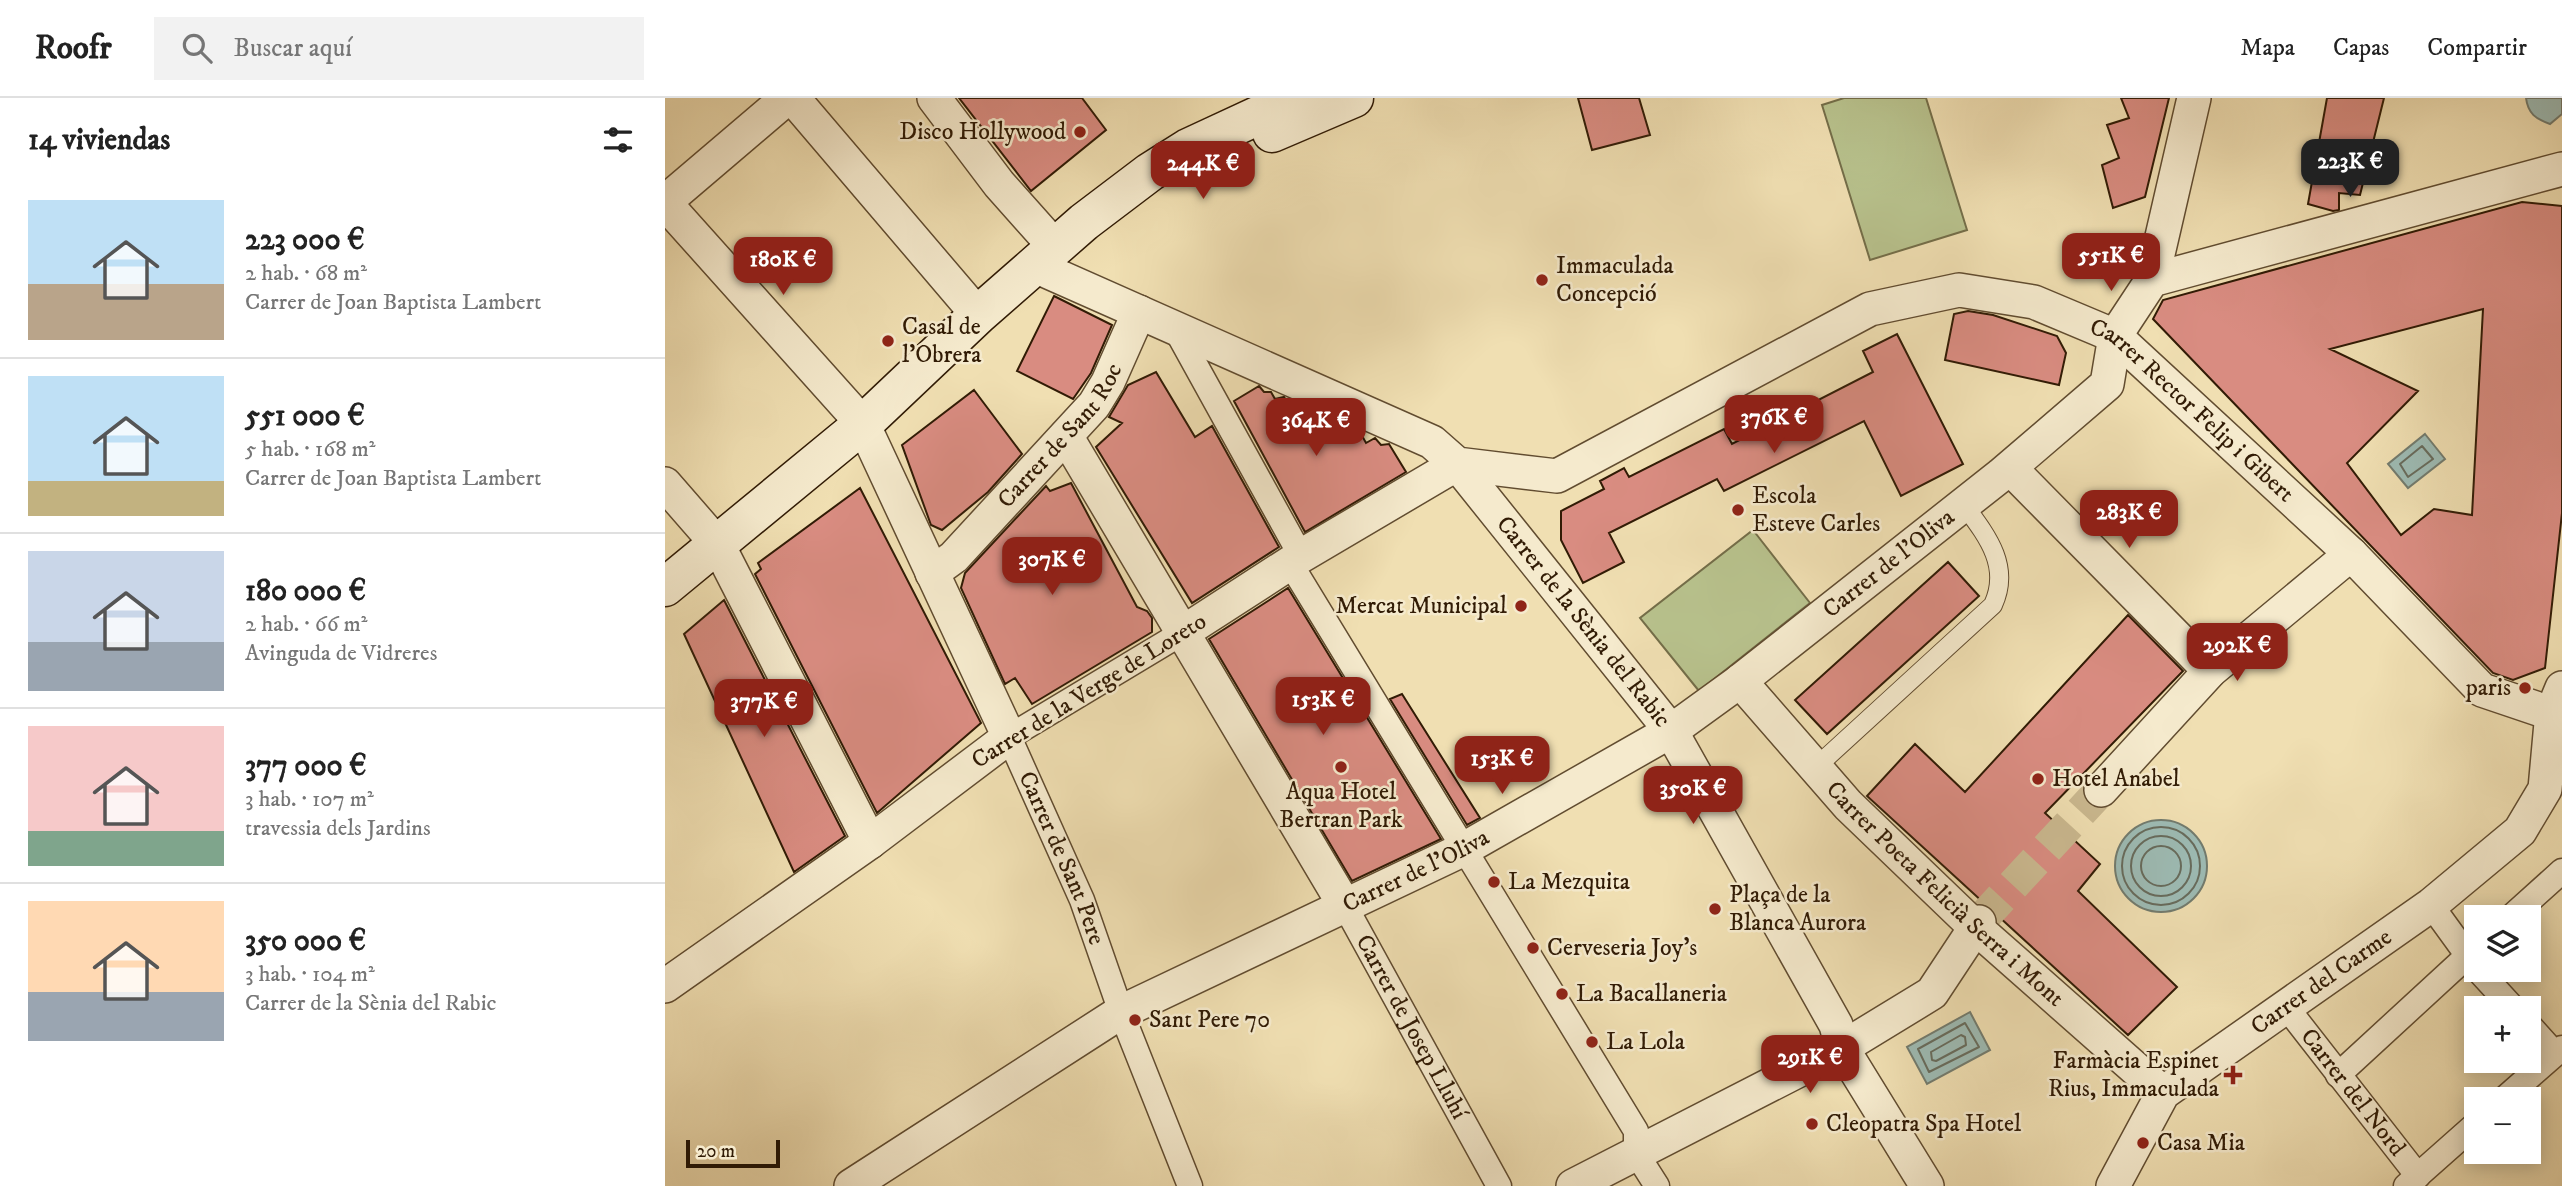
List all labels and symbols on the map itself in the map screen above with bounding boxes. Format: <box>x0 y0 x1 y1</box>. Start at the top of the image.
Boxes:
place label: Disco Hollywood <box>899 117 1066 147</box>
marker: Disco Hollywood <box>1072 124 1088 140</box>
pin: 223K € <box>2293 140 2407 199</box>
pin: 244K € <box>1146 141 1260 201</box>
pin: 551K € <box>2054 234 2168 293</box>
pin: 180K € <box>726 238 840 297</box>
place label: Immaculada Concepció <box>1556 251 1674 309</box>
marker: Immaculada Concepció <box>1534 272 1550 288</box>
place label: Casal de l'Obrera <box>902 312 982 370</box>
street label: Carrer Rector Felip i Gibert <box>2085 312 2300 509</box>
marker: Casal de l'Obrera <box>880 333 896 349</box>
street label: Carrer de Sant Roc <box>991 359 1129 515</box>
pin: 376K € <box>1717 396 1831 455</box>
pin: 364K € <box>1259 398 1373 458</box>
place label: Escola Esteve Carles <box>1752 481 1880 539</box>
pin: 283K € <box>2072 490 2186 550</box>
marker: Escola Esteve Carles <box>1730 502 1746 518</box>
street label: Carrer de l'Oliva <box>1817 502 1961 625</box>
street label: Carrer de la Sènia del Rabic <box>1490 510 1677 734</box>
pin: 307K € <box>995 538 1109 597</box>
place label: Mercat Municipal <box>1335 591 1508 621</box>
marker: Mercat Municipal <box>1513 598 1529 614</box>
street label: Carrer de la Verge de Loreto <box>966 606 1212 776</box>
pin: 292K € <box>2180 624 2294 683</box>
place label: paris <box>2465 673 2511 703</box>
pin: 153K € <box>1266 678 1380 737</box>
pin: 377K € <box>707 680 821 739</box>
marker: paris <box>2517 680 2533 696</box>
pin: 153K € <box>1445 736 1559 796</box>
marker: Aqua Hotel Bertran Park <box>1333 759 1349 775</box>
place label: Hotel Anabel <box>2052 764 2181 794</box>
pin: 350K € <box>1636 766 1750 826</box>
street label: Carrer de Sant Pere <box>1011 767 1111 949</box>
marker: Hotel Anabel <box>2030 771 2046 787</box>
street label: Carrer Poeta Felicià Serra i Mont <box>1819 775 2070 1014</box>
place label: Aqua Hotel Bertran Park <box>1279 777 1403 835</box>
street label: Carrer de l'Oliva <box>1338 822 1495 920</box>
place label: La Mezquita <box>1508 867 1631 897</box>
marker: La Mezquita <box>1486 874 1502 890</box>
place label: Plaça de la Blanca Aurora <box>1729 880 1867 938</box>
marker: Plaça de la Blanca Aurora <box>1707 901 1723 917</box>
street label: Carrer del Carme <box>2245 922 2398 1042</box>
street label: Carrer de Josep Lluhí <box>1349 929 1475 1126</box>
place label: Cerveseria Joy's <box>1547 933 1697 963</box>
marker: Cerveseria Joy's <box>1525 940 1541 956</box>
place label: La Bacallaneria <box>1576 979 1728 1009</box>
marker: La Bacallaneria <box>1554 986 1570 1002</box>
place label: Sant Pere 70 <box>1149 1005 1270 1035</box>
marker: Sant Pere 70 <box>1127 1012 1143 1028</box>
street label: Carrer del Nord <box>2294 1022 2412 1162</box>
place label: La Lola <box>1606 1027 1686 1057</box>
marker: La Lola <box>1584 1034 1600 1050</box>
pin: 291K € <box>1753 1035 1867 1095</box>
place label: Farmàcia Espinet Rius, Immaculada <box>2048 1046 2220 1104</box>
marker: Farmàcia Espinet Rius, Immaculada <box>2225 1067 2241 1083</box>
place label: Cleopatra Spa Hotel <box>1826 1109 2022 1139</box>
marker: Cleopatra Spa Hotel <box>1804 1116 1820 1132</box>
place label: Casa Mia <box>2157 1128 2246 1158</box>
marker: Casa Mia <box>2135 1135 2151 1151</box>
scale bar <box>686 1137 781 1169</box>

